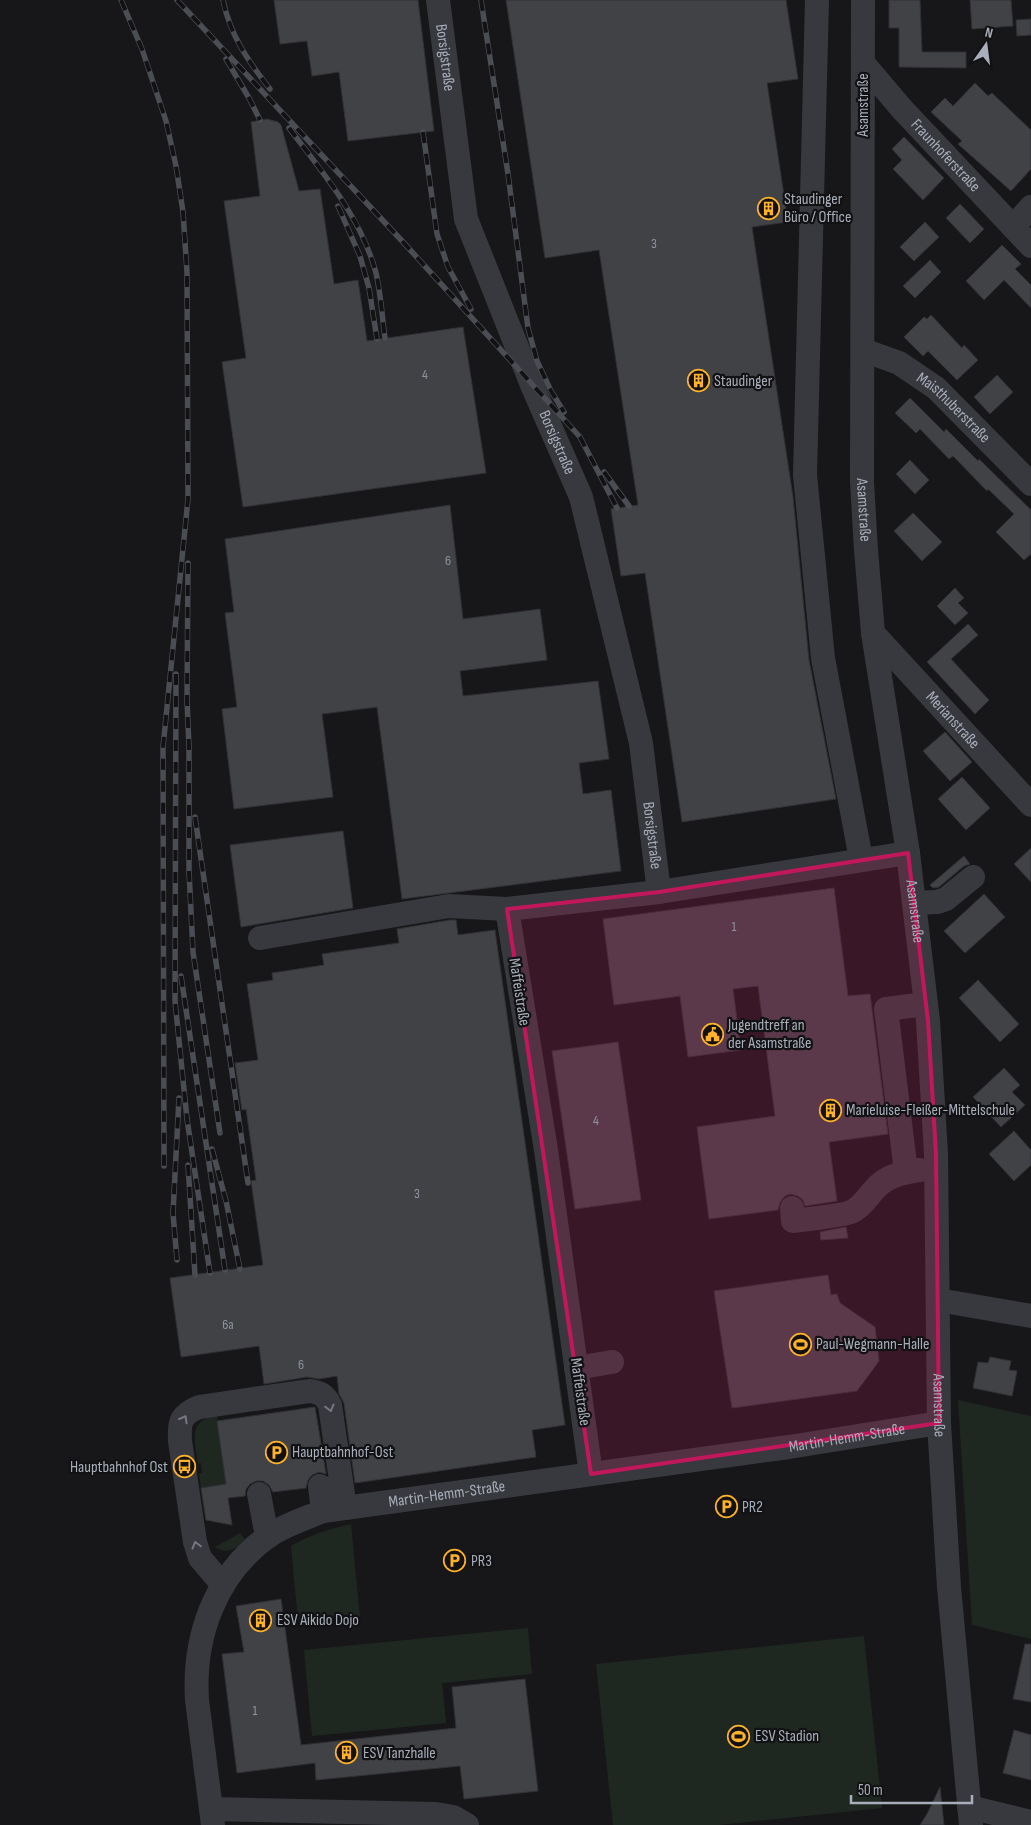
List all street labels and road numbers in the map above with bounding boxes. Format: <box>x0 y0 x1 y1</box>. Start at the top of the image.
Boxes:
street label: Borsigstraße <box>432 23 459 92</box>
street label: Asamstraße <box>854 73 873 138</box>
street label: Fraunhoferstraße <box>907 115 984 196</box>
street label: Maisthuberstraße <box>913 368 994 447</box>
street label: Borsigstraße <box>535 408 579 477</box>
street label: Asamstraße <box>852 477 875 542</box>
street label: Merianstraße <box>922 687 984 752</box>
street label: Borsigstraße <box>639 801 666 870</box>
street label: Asamstraße <box>902 878 928 944</box>
street label: Maffeistraße <box>504 957 534 1027</box>
street label: Maffeistraße <box>566 1357 594 1427</box>
street label: Asamstraße <box>929 1373 949 1438</box>
street label: Martin-Hemm-Straße <box>787 1419 906 1456</box>
street label: Martin-Hemm-Straße <box>387 1477 506 1511</box>

